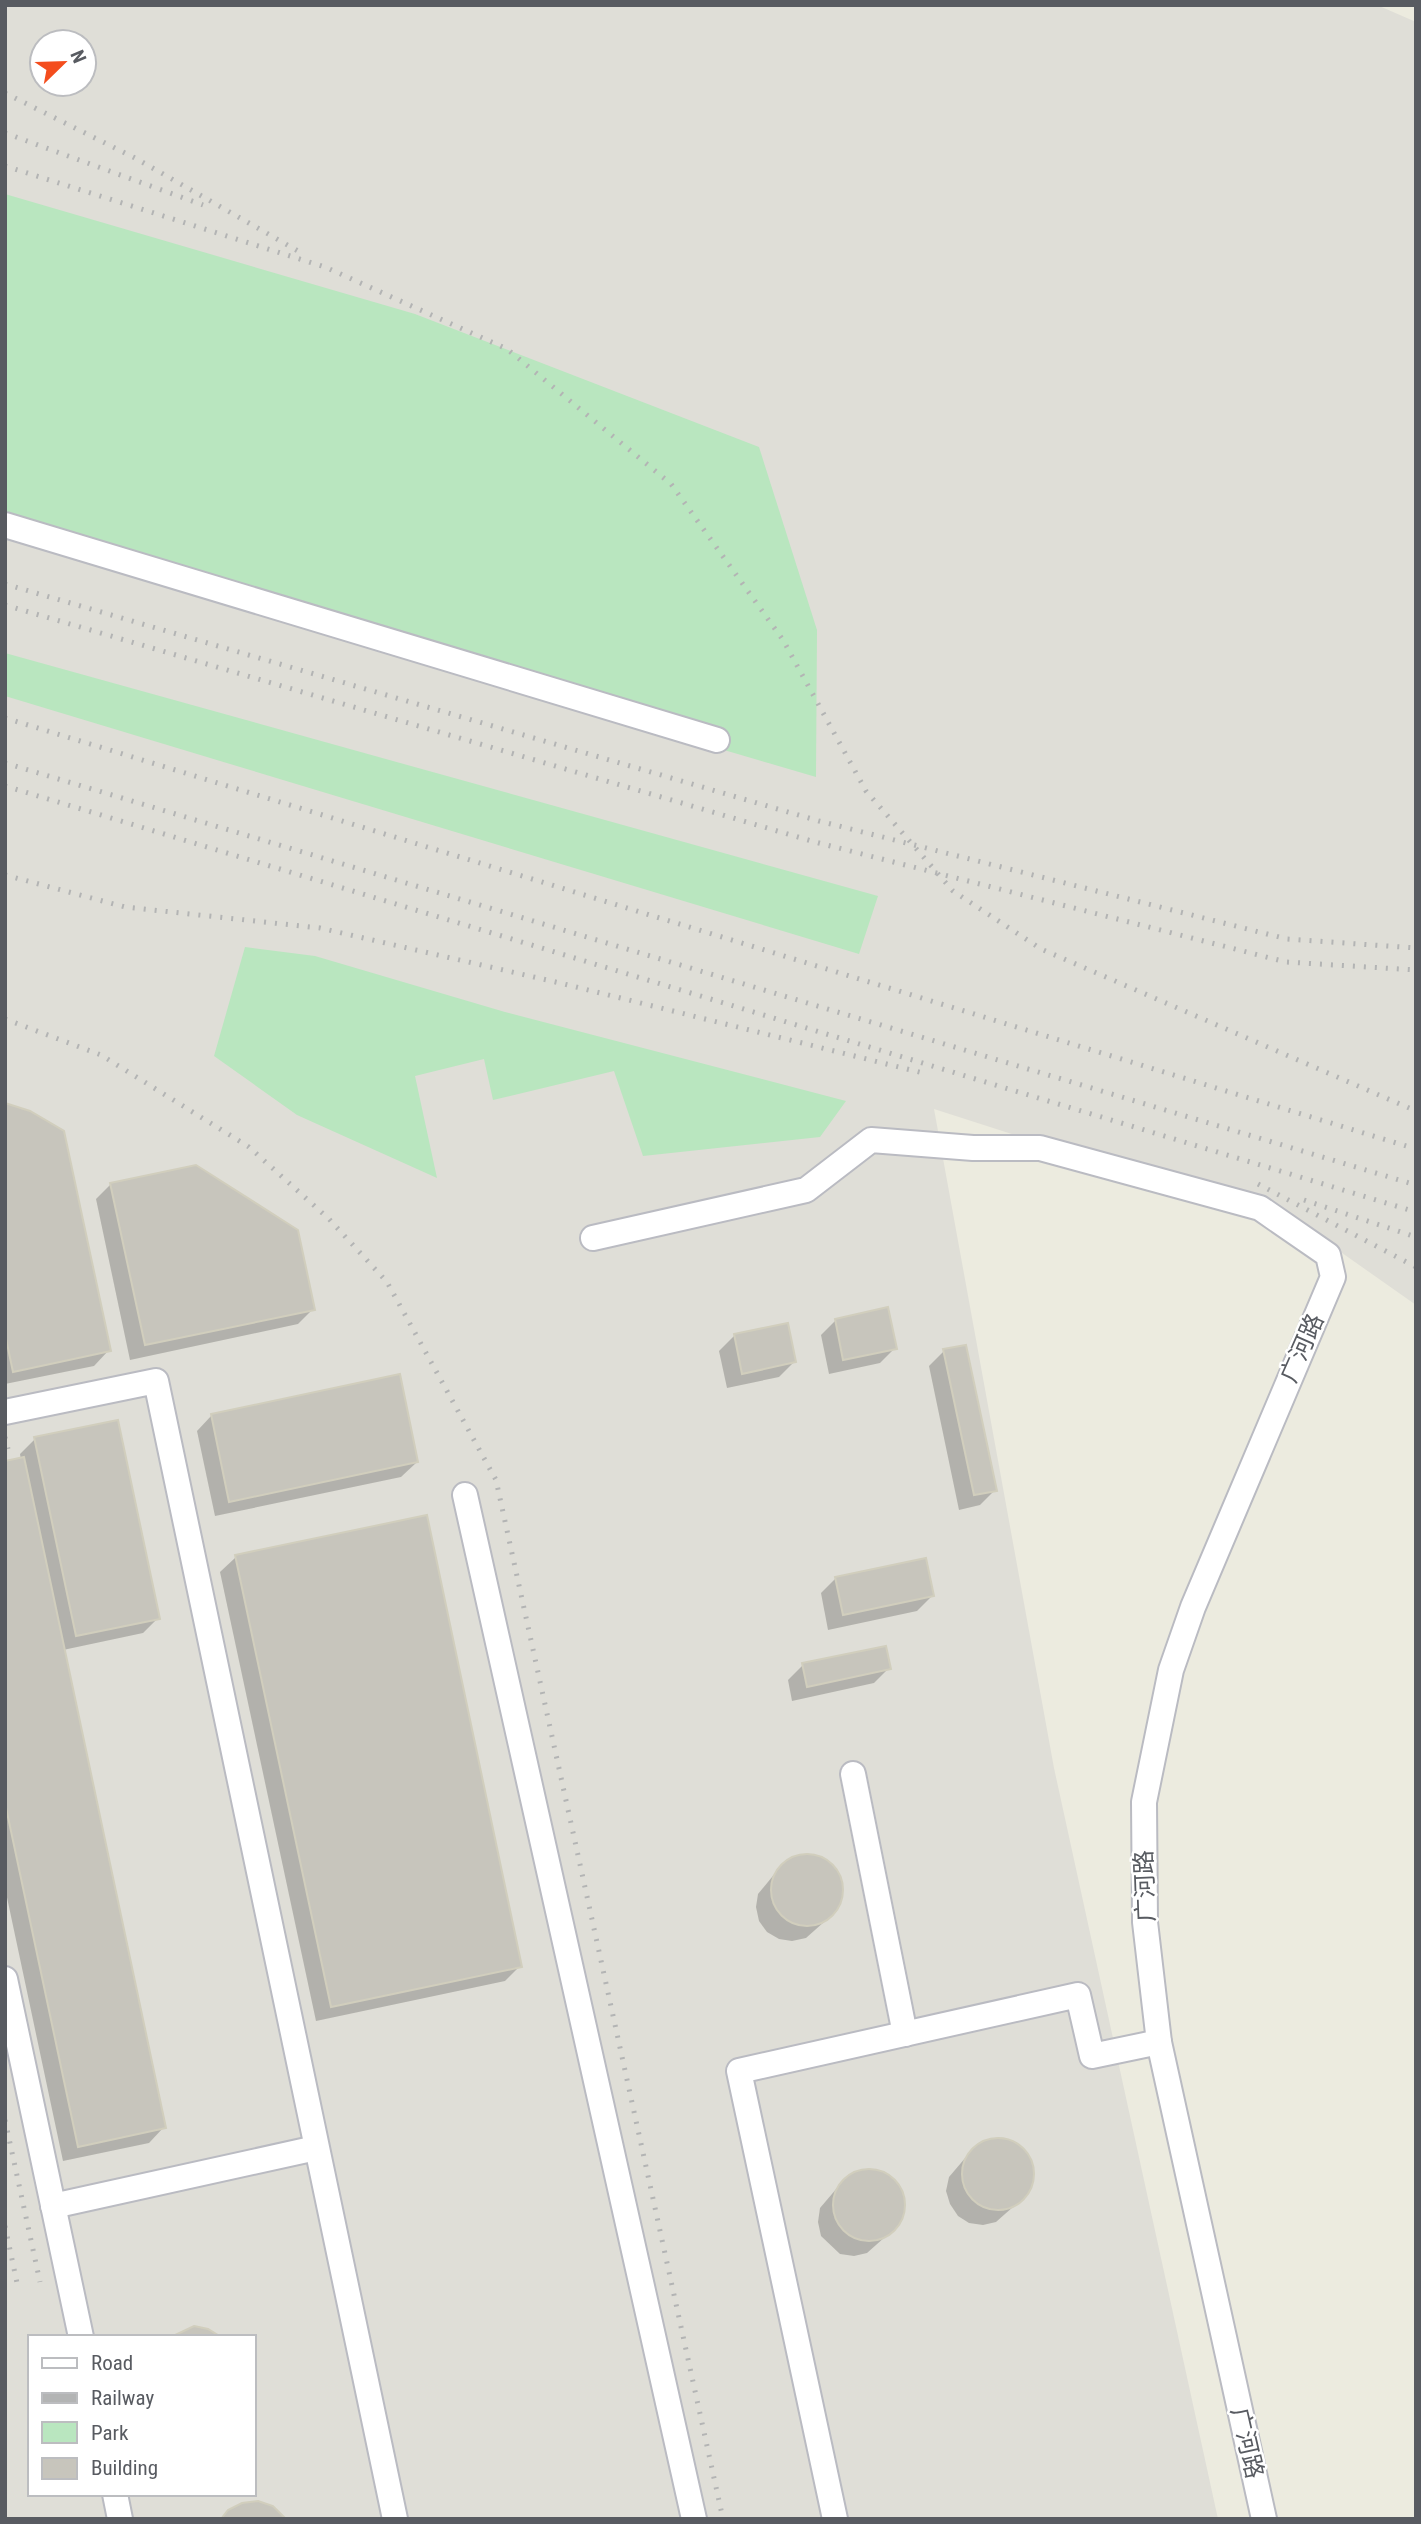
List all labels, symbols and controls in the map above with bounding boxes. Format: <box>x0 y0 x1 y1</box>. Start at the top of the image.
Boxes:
north arrow <box>28 28 98 98</box>
text: N <box>65 47 91 66</box>
street label: 广河路 <box>1275 1309 1329 1387</box>
street label: 广河路 <box>1130 1850 1160 1922</box>
legend <box>28 2335 256 2496</box>
text: Road <box>91 2351 133 2375</box>
text: Railway <box>91 2386 154 2410</box>
street label: 广河路 <box>1225 2405 1269 2481</box>
text: Park <box>91 2421 129 2445</box>
text: Building <box>91 2456 158 2480</box>

